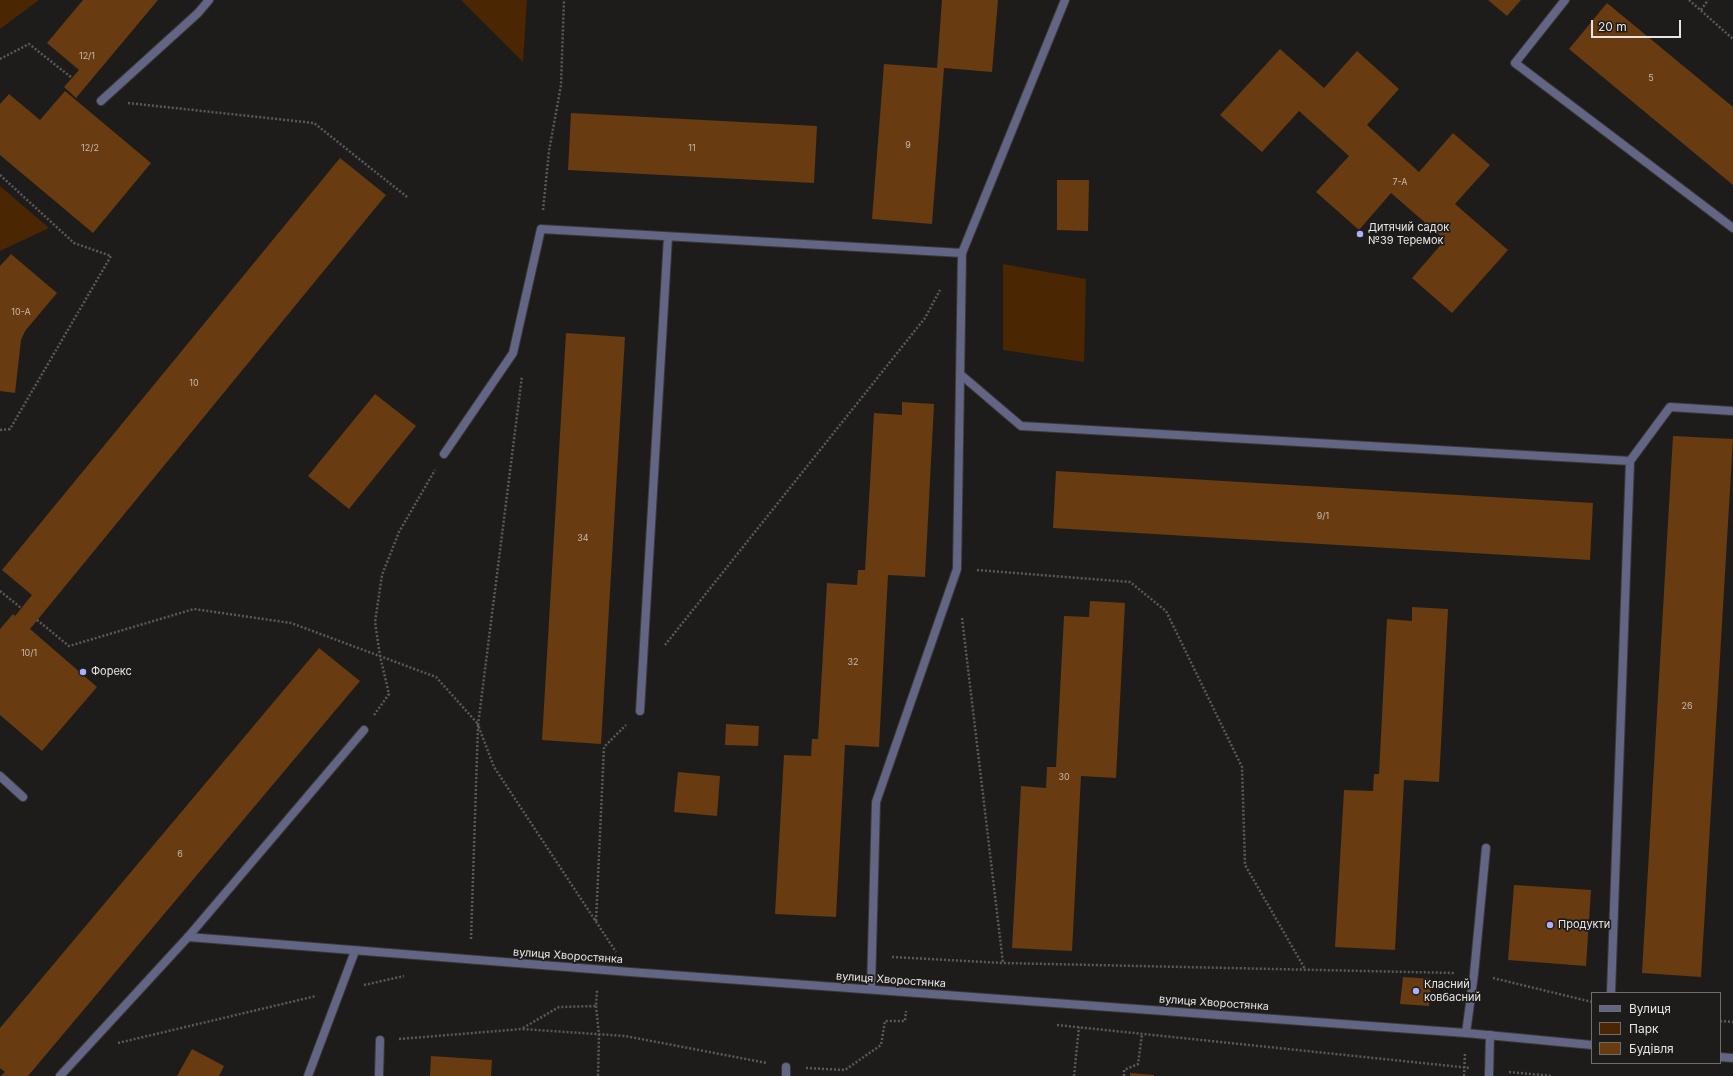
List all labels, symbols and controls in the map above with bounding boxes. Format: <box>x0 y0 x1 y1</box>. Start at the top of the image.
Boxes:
scale bar <box>1593 12 1683 38</box>
text: 20 m <box>1598 19 1627 34</box>
house number: 12/1 <box>79 51 95 61</box>
house number: 5 <box>1648 73 1654 83</box>
house number: 9 <box>905 140 911 150</box>
house number: 12/2 <box>81 143 99 153</box>
house number: 11 <box>688 143 696 153</box>
house number: 7-А <box>1392 177 1408 187</box>
place label: Дитячий садок №39 Теремок <box>1368 221 1449 247</box>
marker: Дитячий садок №39 Теремок <box>1355 229 1365 239</box>
house number: 10-А <box>11 307 31 317</box>
house number: 10 <box>189 378 199 388</box>
house number: 9/1 <box>1317 511 1329 521</box>
house number: 34 <box>577 533 589 543</box>
house number: 10/1 <box>21 648 37 658</box>
house number: 32 <box>847 657 859 667</box>
place label: Форекс <box>91 665 132 679</box>
marker: Форекс <box>78 667 88 677</box>
house number: 26 <box>1681 701 1693 711</box>
house number: 30 <box>1058 772 1070 782</box>
house number: 6 <box>177 849 183 859</box>
place label: Продукти <box>1558 918 1610 932</box>
marker: Продукти <box>1545 920 1555 930</box>
street label: вулиця Хворостянка <box>513 946 623 966</box>
street label: вулиця Хворостянка <box>836 970 946 990</box>
place label: Класний ковбасний <box>1424 978 1481 1004</box>
marker: Класний ковбасний <box>1411 986 1421 996</box>
legend <box>1591 992 1721 1064</box>
street label: вулиця Хворостянка <box>1159 993 1269 1013</box>
text: Вулиця <box>1629 1001 1671 1016</box>
text: Парк <box>1629 1021 1659 1036</box>
text: Будівля <box>1629 1041 1674 1056</box>

